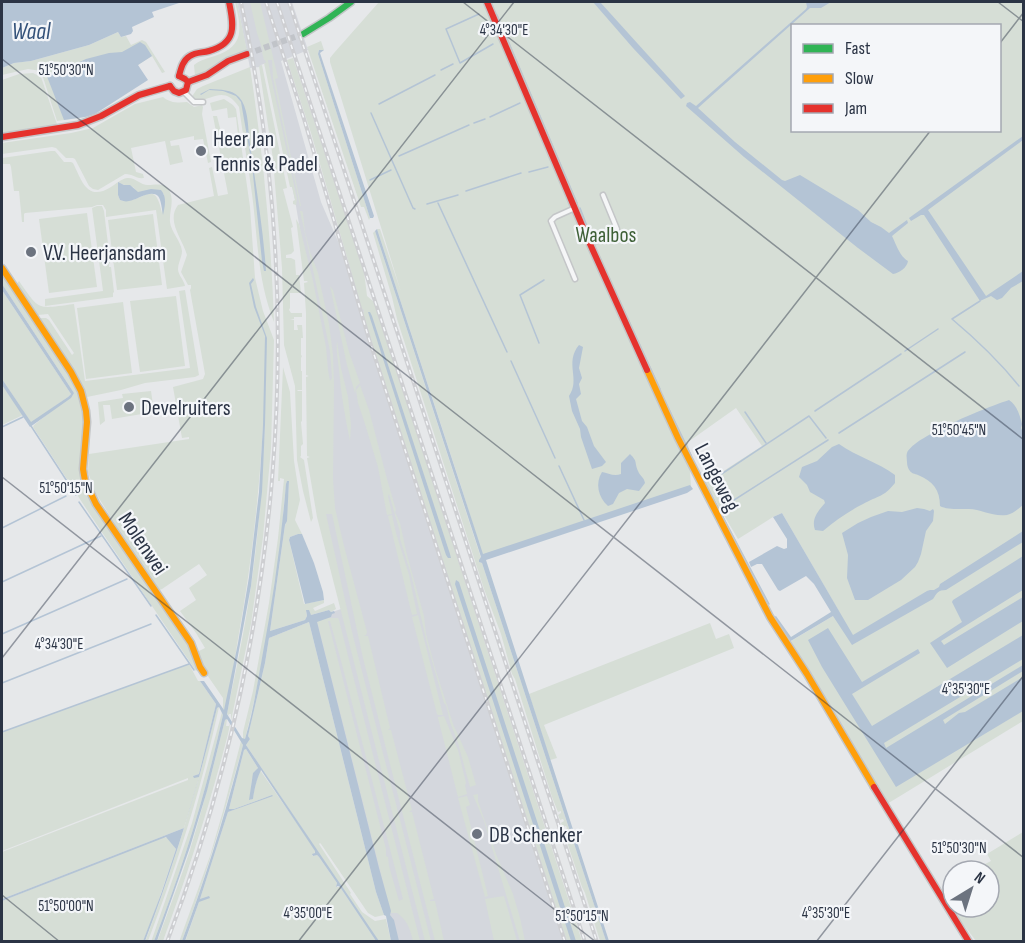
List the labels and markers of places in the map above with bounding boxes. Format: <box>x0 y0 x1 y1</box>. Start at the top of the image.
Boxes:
place label: Heer Jan Tennis & Padel <box>213 126 318 178</box>
marker: Heer Jan Tennis & Padel <box>194 144 208 158</box>
place label: V.V. Heerjansdam <box>43 240 166 267</box>
marker: V.V. Heerjansdam <box>24 245 38 259</box>
place label: Develruiters <box>141 395 231 422</box>
marker: Develruiters <box>122 400 136 414</box>
place label: DB Schenker <box>489 822 582 849</box>
marker: DB Schenker <box>470 827 484 841</box>

